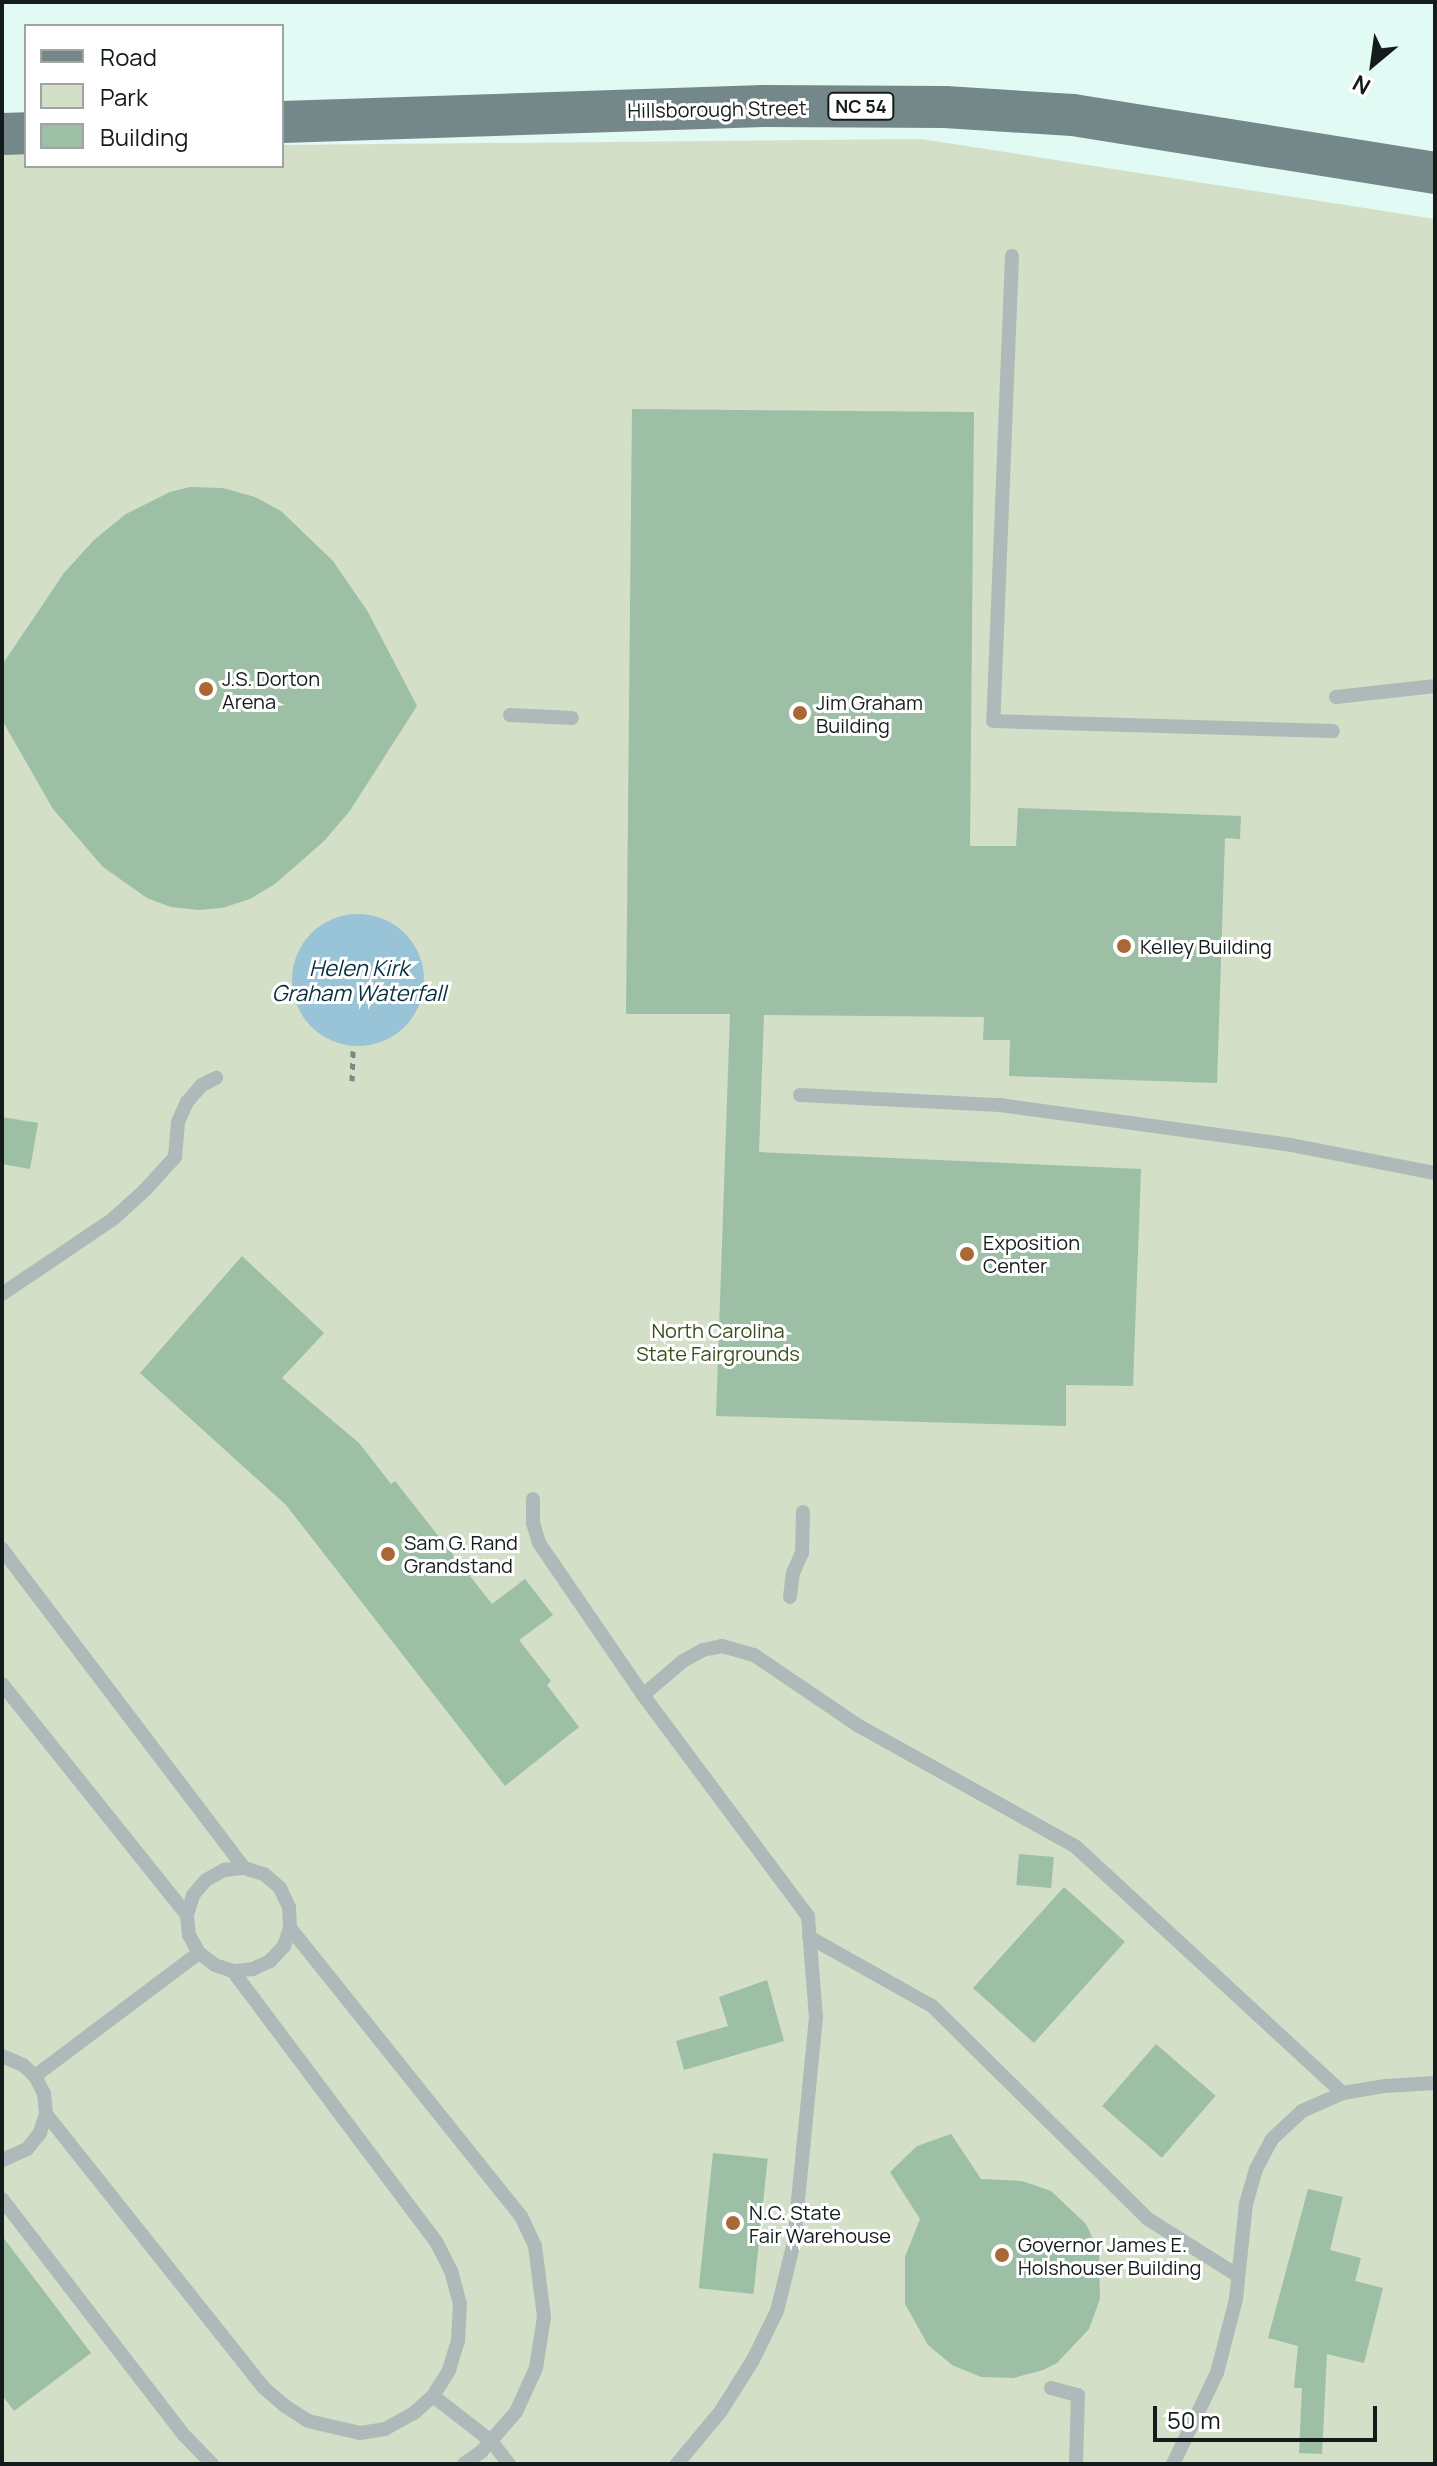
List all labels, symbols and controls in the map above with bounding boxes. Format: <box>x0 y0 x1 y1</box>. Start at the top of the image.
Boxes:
legend <box>24 24 284 168</box>
north arrow <box>1333 24 1413 104</box>
text: Road <box>100 40 157 73</box>
text: N <box>1347 68 1376 102</box>
text: Park <box>100 80 148 113</box>
road number: NC 54 <box>827 92 895 120</box>
street label: Hillsborough Street <box>627 95 807 123</box>
text: Building <box>100 120 188 153</box>
place label: J.S. Dorton Arena <box>222 666 320 713</box>
marker: J.S. Dorton Arena <box>197 680 215 698</box>
place label: Jim Graham Building <box>816 690 923 737</box>
marker: Jim Graham Building <box>791 704 809 722</box>
place label: Kelley Building <box>1140 934 1272 958</box>
marker: Kelley Building <box>1115 937 1133 955</box>
water label: Helen Kirk Graham Waterfall <box>272 955 446 1006</box>
place label: Exposition Center <box>983 1230 1080 1277</box>
marker: Exposition Center <box>958 1245 976 1263</box>
park label: North Carolina State Fairgrounds <box>636 1318 800 1365</box>
place label: Sam G. Rand Grandstand <box>404 1530 518 1577</box>
marker: Sam G. Rand Grandstand <box>379 1545 397 1563</box>
place label: N.C. State Fair Warehouse <box>749 2200 891 2247</box>
marker: N.C. State Fair Warehouse <box>724 2214 742 2232</box>
place label: Governor James E. Holshouser Building <box>1018 2232 1201 2279</box>
marker: Governor James E. Holshouser Building <box>993 2246 1011 2264</box>
scale bar <box>1157 2390 1381 2440</box>
text: 50 m <box>1167 2403 1221 2436</box>

